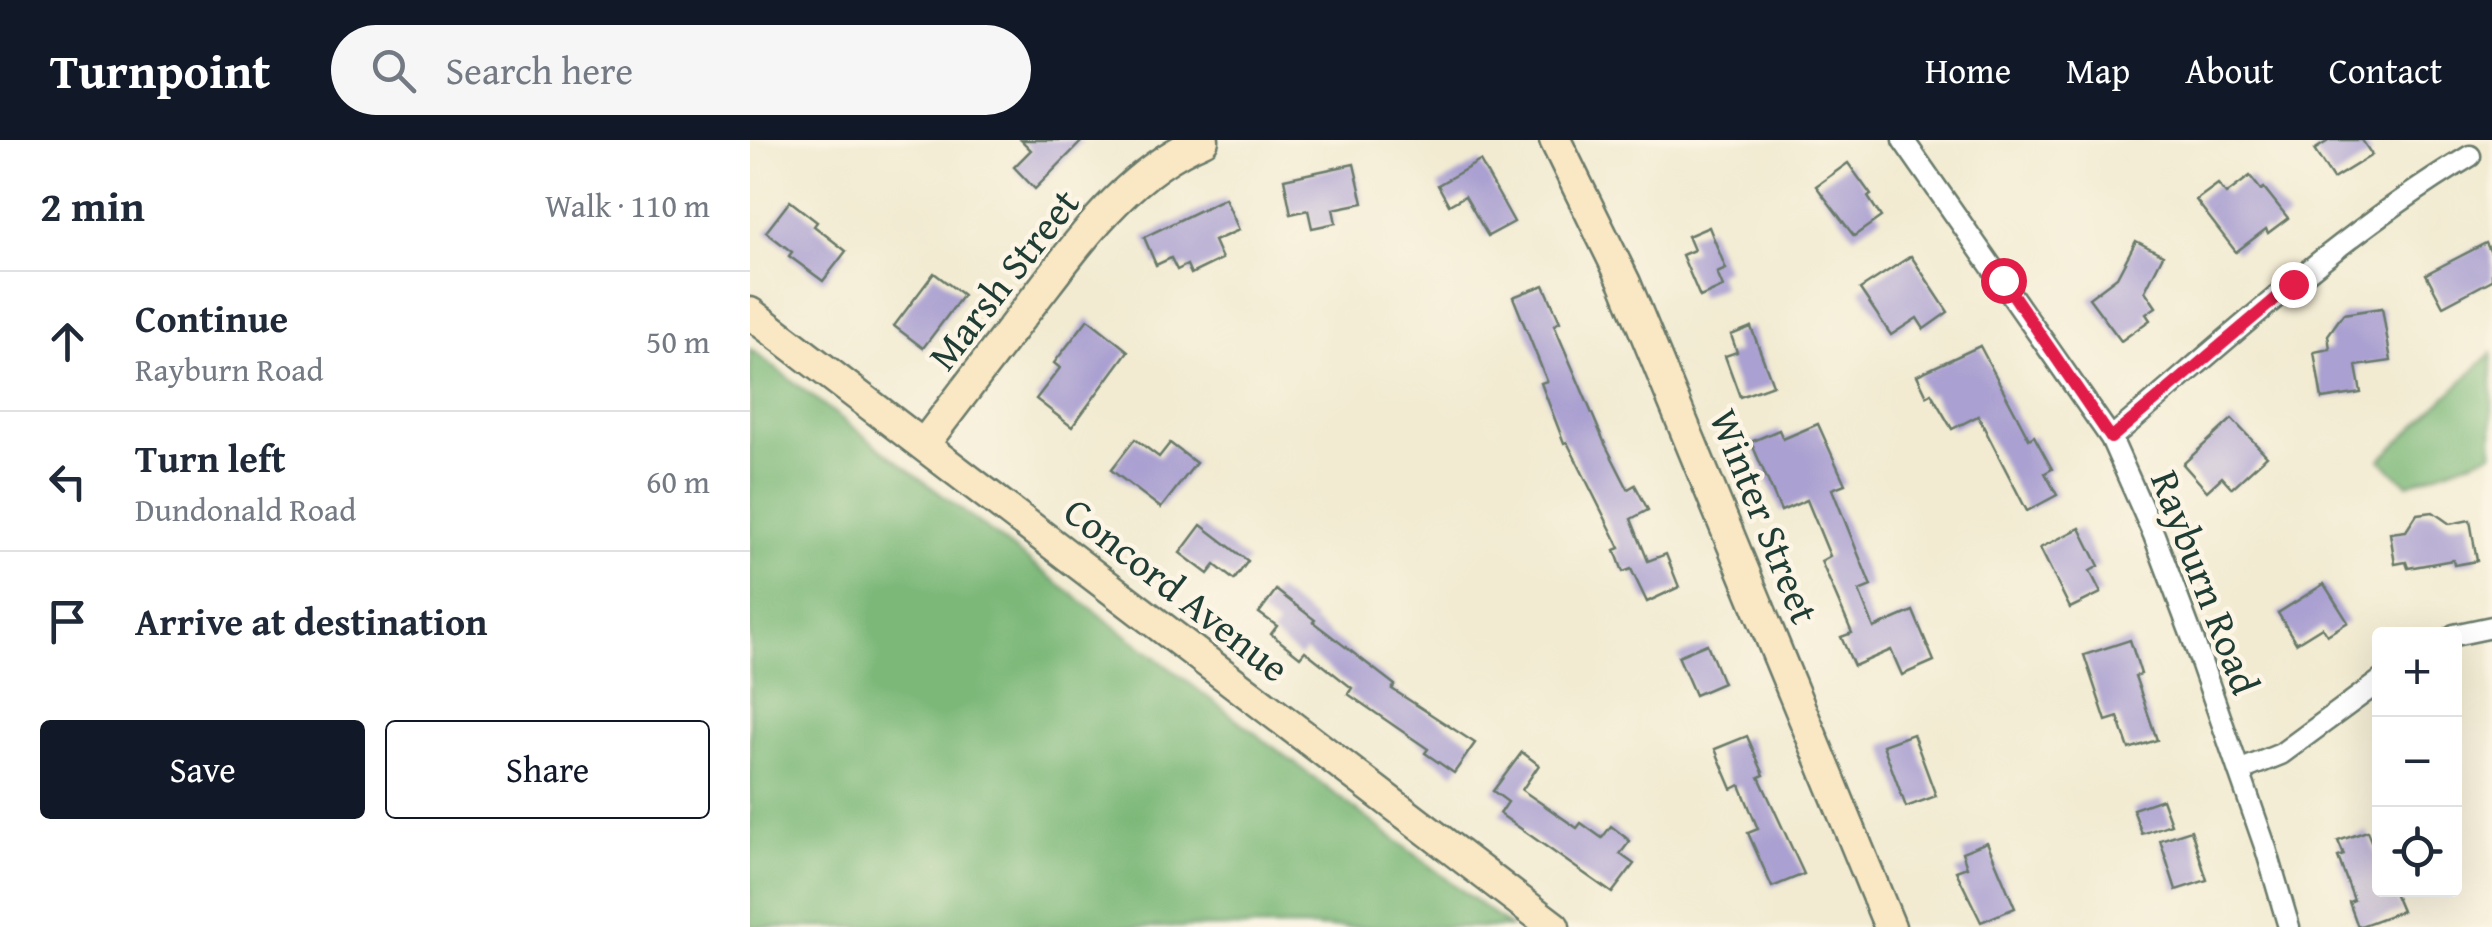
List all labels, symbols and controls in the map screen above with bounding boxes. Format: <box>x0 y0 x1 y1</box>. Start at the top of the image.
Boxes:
search box <box>331 25 1031 115</box>
text: Turnpoint <box>50 35 271 106</box>
text: Search here <box>446 42 633 98</box>
icon: search <box>366 43 421 98</box>
text: Home <box>1925 45 2011 96</box>
text: Map <box>2066 45 2130 96</box>
text: About <box>2185 45 2274 96</box>
text: Contact <box>2329 45 2442 96</box>
text: 2 min <box>40 175 145 236</box>
street label: Marsh Street <box>913 176 1093 382</box>
text: Walk · 110 m <box>545 182 710 229</box>
route start <box>1981 258 2027 304</box>
route end <box>2271 262 2317 308</box>
text: Continue <box>135 290 288 346</box>
icon: ahead <box>40 314 95 369</box>
text: 50 m <box>646 318 710 365</box>
text: Rayburn Road <box>135 346 324 393</box>
street label: Winter Street <box>1695 400 1835 632</box>
text: Turn left <box>135 430 286 486</box>
icon: left <box>40 454 95 509</box>
text: 60 m <box>646 458 710 505</box>
street label: Rayburn Road <box>2136 461 2276 703</box>
street label: Concord Avenue <box>1052 482 1302 696</box>
text: Dundonald Road <box>135 486 356 533</box>
text: Arrive at destination <box>135 593 488 649</box>
icon: arrive <box>40 594 95 649</box>
map controls <box>2372 627 2462 897</box>
button: + <box>2372 627 2462 717</box>
button: − <box>2372 717 2462 807</box>
button: Save <box>40 720 365 819</box>
button: Share <box>385 720 710 819</box>
button: locate <box>2372 807 2462 897</box>

